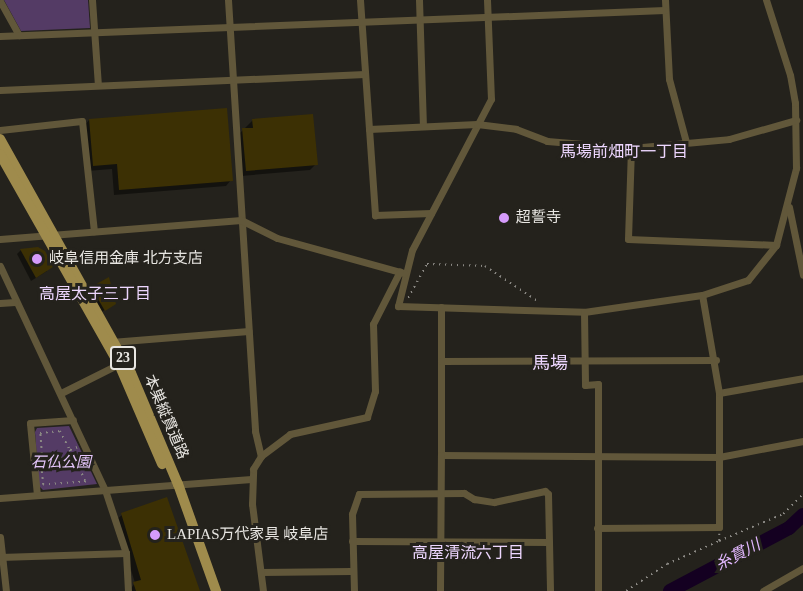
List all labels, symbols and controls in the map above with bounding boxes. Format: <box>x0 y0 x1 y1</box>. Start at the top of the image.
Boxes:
district label: 馬場前畑町一丁目 <box>560 142 688 162</box>
place label: 超誓寺 <box>516 209 561 227</box>
marker: 超誓寺 <box>497 211 511 225</box>
place label: 岐阜信用金庫 北方支店 <box>49 250 203 268</box>
marker: 岐阜信用金庫 北方支店 <box>30 252 44 266</box>
district label: 高屋太子三丁目 <box>39 284 151 304</box>
road number: 23 <box>110 347 136 369</box>
district label: 馬場 <box>532 352 568 374</box>
street label: 本巣縦貫道路 <box>140 372 192 462</box>
park label: 石仏公園 <box>31 454 91 472</box>
place label: LAPIAS万代家具 岐阜店 <box>167 526 328 544</box>
marker: LAPIAS万代家具 岐阜店 <box>148 528 162 542</box>
water label: 糸貫川 <box>712 535 764 575</box>
district label: 高屋清流六丁目 <box>412 543 524 563</box>

